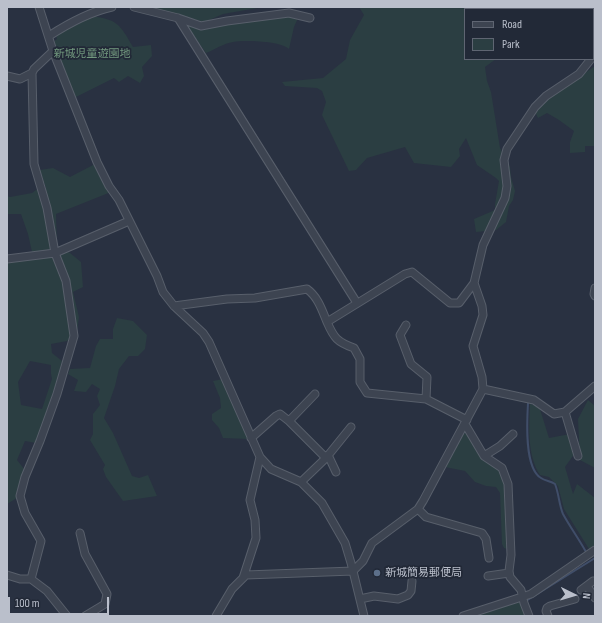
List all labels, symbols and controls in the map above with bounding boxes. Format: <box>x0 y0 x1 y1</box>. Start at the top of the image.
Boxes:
legend <box>464 8 594 60</box>
text: Road <box>502 17 522 32</box>
text: Park <box>502 37 520 52</box>
park label: 新城児童遊園地 <box>54 47 130 61</box>
place label: 新城簡易郵便局 <box>385 566 462 580</box>
marker: 新城簡易郵便局 <box>372 568 382 578</box>
north arrow <box>554 575 594 615</box>
scale bar <box>10 589 111 615</box>
text: N <box>580 593 593 600</box>
text: 100 m <box>15 596 40 611</box>

